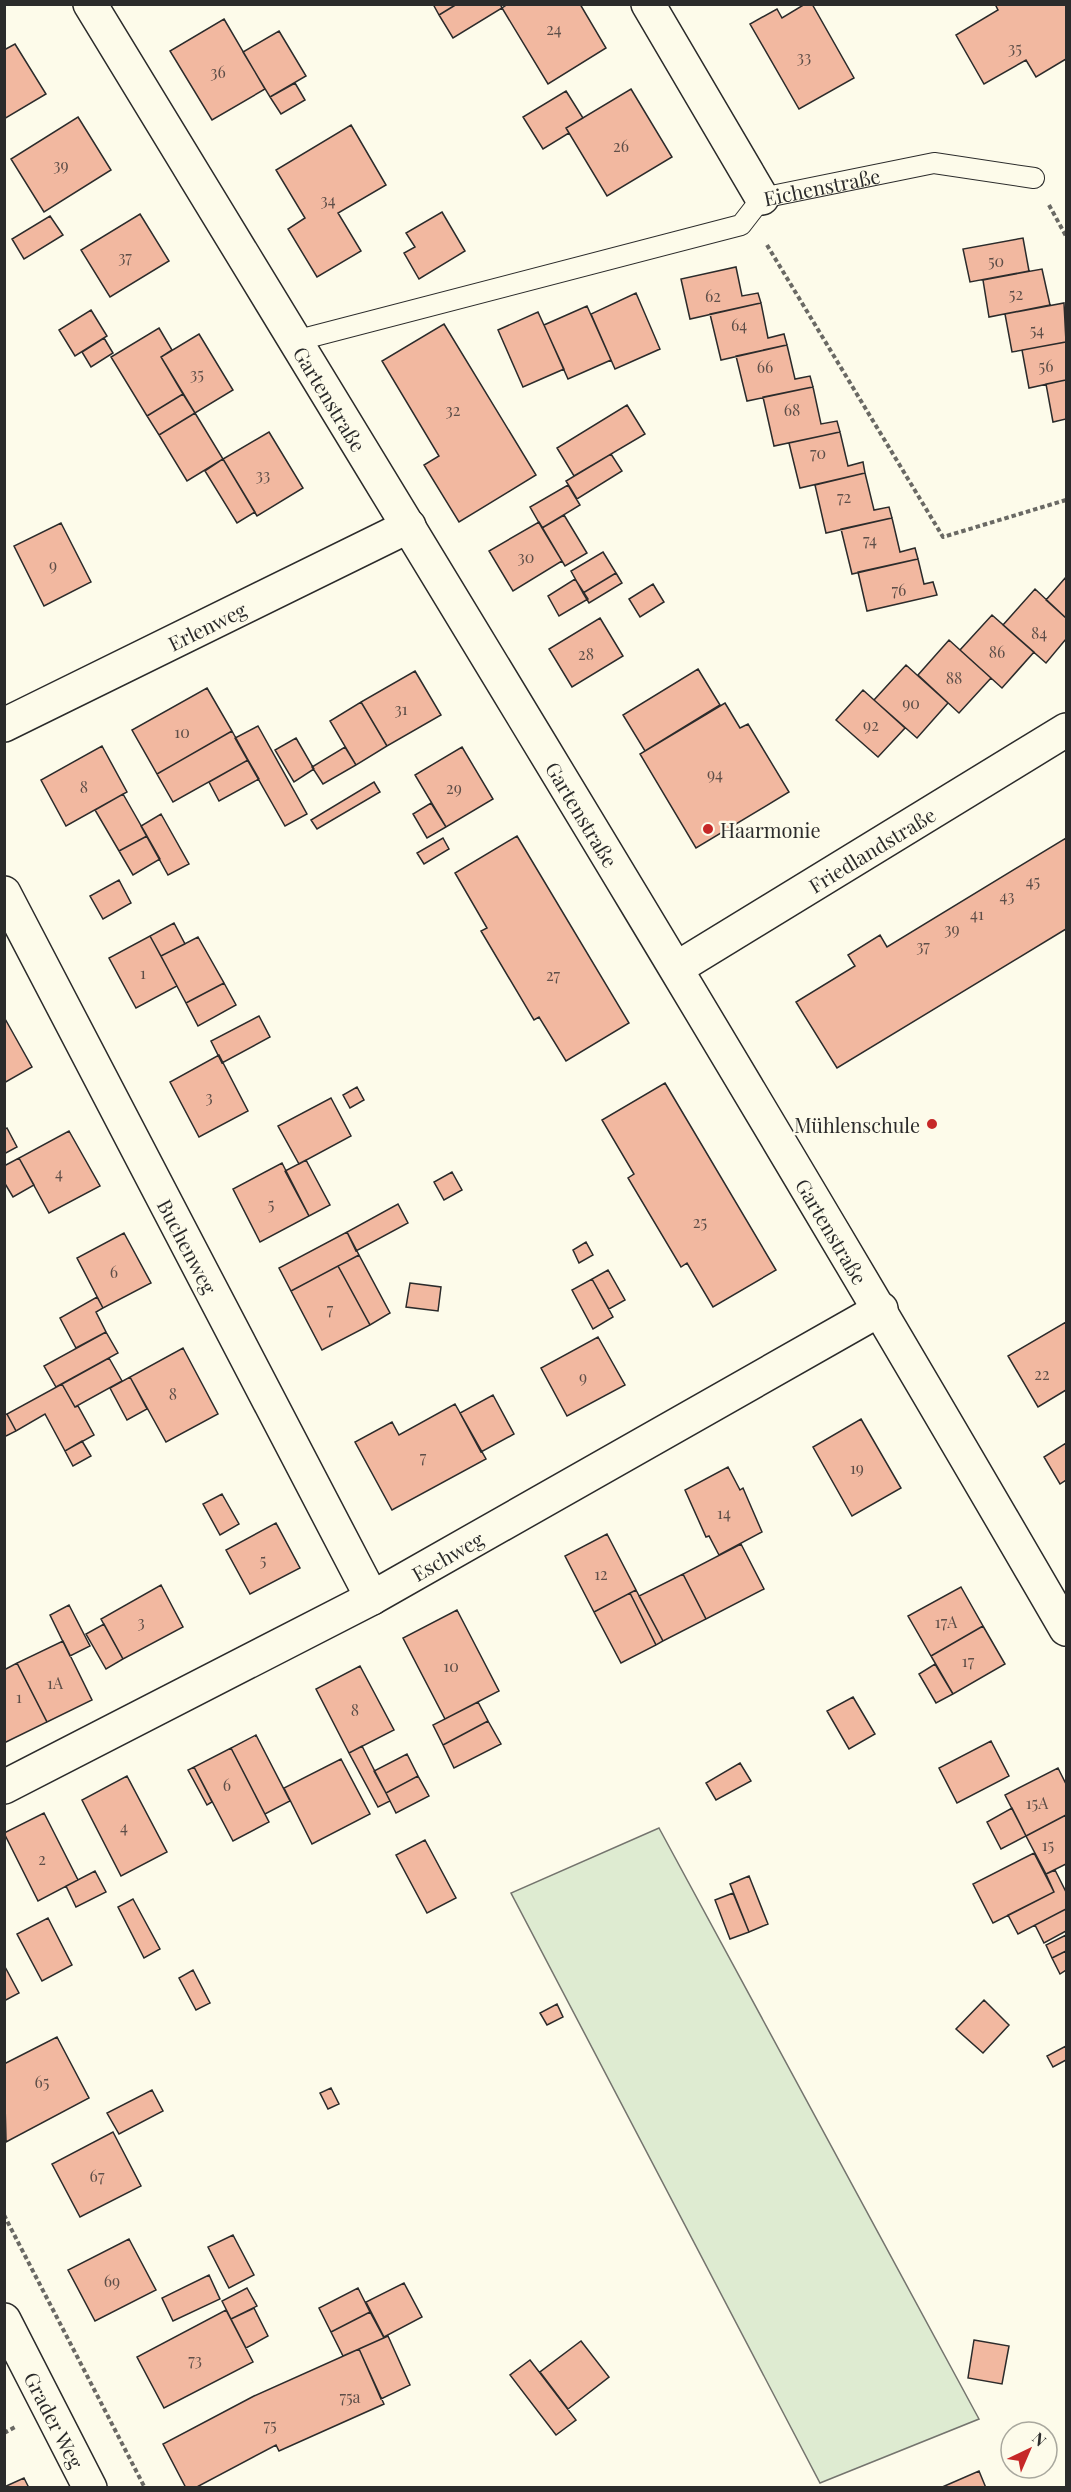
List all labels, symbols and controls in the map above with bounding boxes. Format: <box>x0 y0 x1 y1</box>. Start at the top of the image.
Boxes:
house number: 24 <box>546 18 562 39</box>
house number: 35 <box>1008 37 1022 58</box>
house number: 33 <box>797 46 811 67</box>
house number: 36 <box>210 61 226 82</box>
house number: 26 <box>613 135 629 156</box>
house number: 39 <box>53 154 69 175</box>
street label: Eichenstraße <box>761 161 882 211</box>
house number: 34 <box>320 189 336 210</box>
house number: 37 <box>118 246 132 267</box>
house number: 50 <box>988 250 1004 271</box>
house number: 52 <box>1009 283 1023 304</box>
house number: 62 <box>705 285 721 306</box>
house number: 64 <box>731 314 747 335</box>
house number: 54 <box>1030 319 1044 340</box>
street label: Gartenstraße <box>288 341 373 456</box>
house number: 56 <box>1039 355 1053 376</box>
house number: 66 <box>757 356 773 377</box>
house number: 35 <box>190 363 204 384</box>
house number: 32 <box>446 399 460 420</box>
house number: 68 <box>784 399 800 420</box>
house number: 70 <box>810 442 826 463</box>
house number: 33 <box>256 464 270 485</box>
house number: 72 <box>837 486 851 507</box>
house number: 74 <box>863 529 877 550</box>
house number: 30 <box>518 546 534 567</box>
house number: 9 <box>49 554 57 575</box>
house number: 76 <box>892 579 906 600</box>
street label: Erlenweg <box>163 594 251 656</box>
house number: 84 <box>1031 622 1047 643</box>
house number: 86 <box>989 641 1005 662</box>
house number: 28 <box>578 643 594 664</box>
house number: 88 <box>946 667 962 688</box>
house number: 90 <box>902 692 920 713</box>
house number: 31 <box>394 698 408 719</box>
house number: 92 <box>863 714 879 735</box>
house number: 10 <box>174 721 190 742</box>
street label: Gartenstraße <box>540 756 625 872</box>
house number: 94 <box>707 763 723 784</box>
house number: 8 <box>80 776 88 797</box>
house number: 29 <box>446 777 462 798</box>
street label: Friedlandstraße <box>803 800 940 898</box>
place label: Haarmonie <box>720 816 821 843</box>
marker: Haarmonie <box>701 822 715 836</box>
house number: 45 <box>1026 870 1040 891</box>
house number: 43 <box>1000 885 1014 906</box>
house number: 41 <box>970 903 984 924</box>
house number: 39 <box>944 918 960 939</box>
house number: 37 <box>916 935 930 956</box>
house number: 1 <box>140 962 146 983</box>
house number: 27 <box>546 964 561 985</box>
house number: 3 <box>205 1086 213 1107</box>
place label: Mühlenschule <box>794 1111 920 1138</box>
marker: Mühlenschule <box>925 1117 939 1131</box>
house number: 4 <box>55 1162 63 1183</box>
street label: Gartenstraße <box>790 1173 874 1289</box>
house number: 5 <box>268 1193 274 1214</box>
street label: Buchenweg <box>152 1194 224 1298</box>
house number: 25 <box>693 1211 707 1232</box>
house number: 6 <box>110 1261 118 1282</box>
house number: 7 <box>327 1298 334 1319</box>
house number: 22 <box>1034 1363 1050 1384</box>
house number: 9 <box>579 1366 587 1387</box>
house number: 8 <box>169 1383 177 1404</box>
house number: 7 <box>420 1446 427 1467</box>
house number: 19 <box>850 1457 864 1478</box>
house number: 14 <box>717 1502 731 1523</box>
street label: Eschweg <box>406 1524 488 1586</box>
house number: 5 <box>260 1549 266 1570</box>
house number: 12 <box>594 1563 608 1584</box>
house number: 3 <box>137 1611 145 1632</box>
house number: 17A <box>935 1611 958 1632</box>
house number: 17 <box>962 1650 975 1671</box>
house number: 10 <box>443 1655 459 1676</box>
house number: 1A <box>47 1672 64 1693</box>
house number: 1 <box>16 1686 22 1707</box>
house number: 8 <box>351 1699 359 1720</box>
house number: 6 <box>223 1774 231 1795</box>
house number: 15A <box>1026 1792 1049 1813</box>
house number: 4 <box>120 1816 128 1837</box>
house number: 15 <box>1042 1834 1054 1855</box>
house number: 2 <box>38 1848 46 1869</box>
house number: 65 <box>35 2071 49 2092</box>
house number: 67 <box>90 2165 105 2186</box>
house number: 69 <box>104 2270 120 2291</box>
house number: 73 <box>188 2349 202 2370</box>
street label: Grader Weg <box>19 2367 91 2473</box>
house number: 75a <box>339 2386 361 2407</box>
house number: 75 <box>263 2414 277 2435</box>
north arrow <box>999 2420 1059 2480</box>
text: N <box>1028 2427 1052 2451</box>

